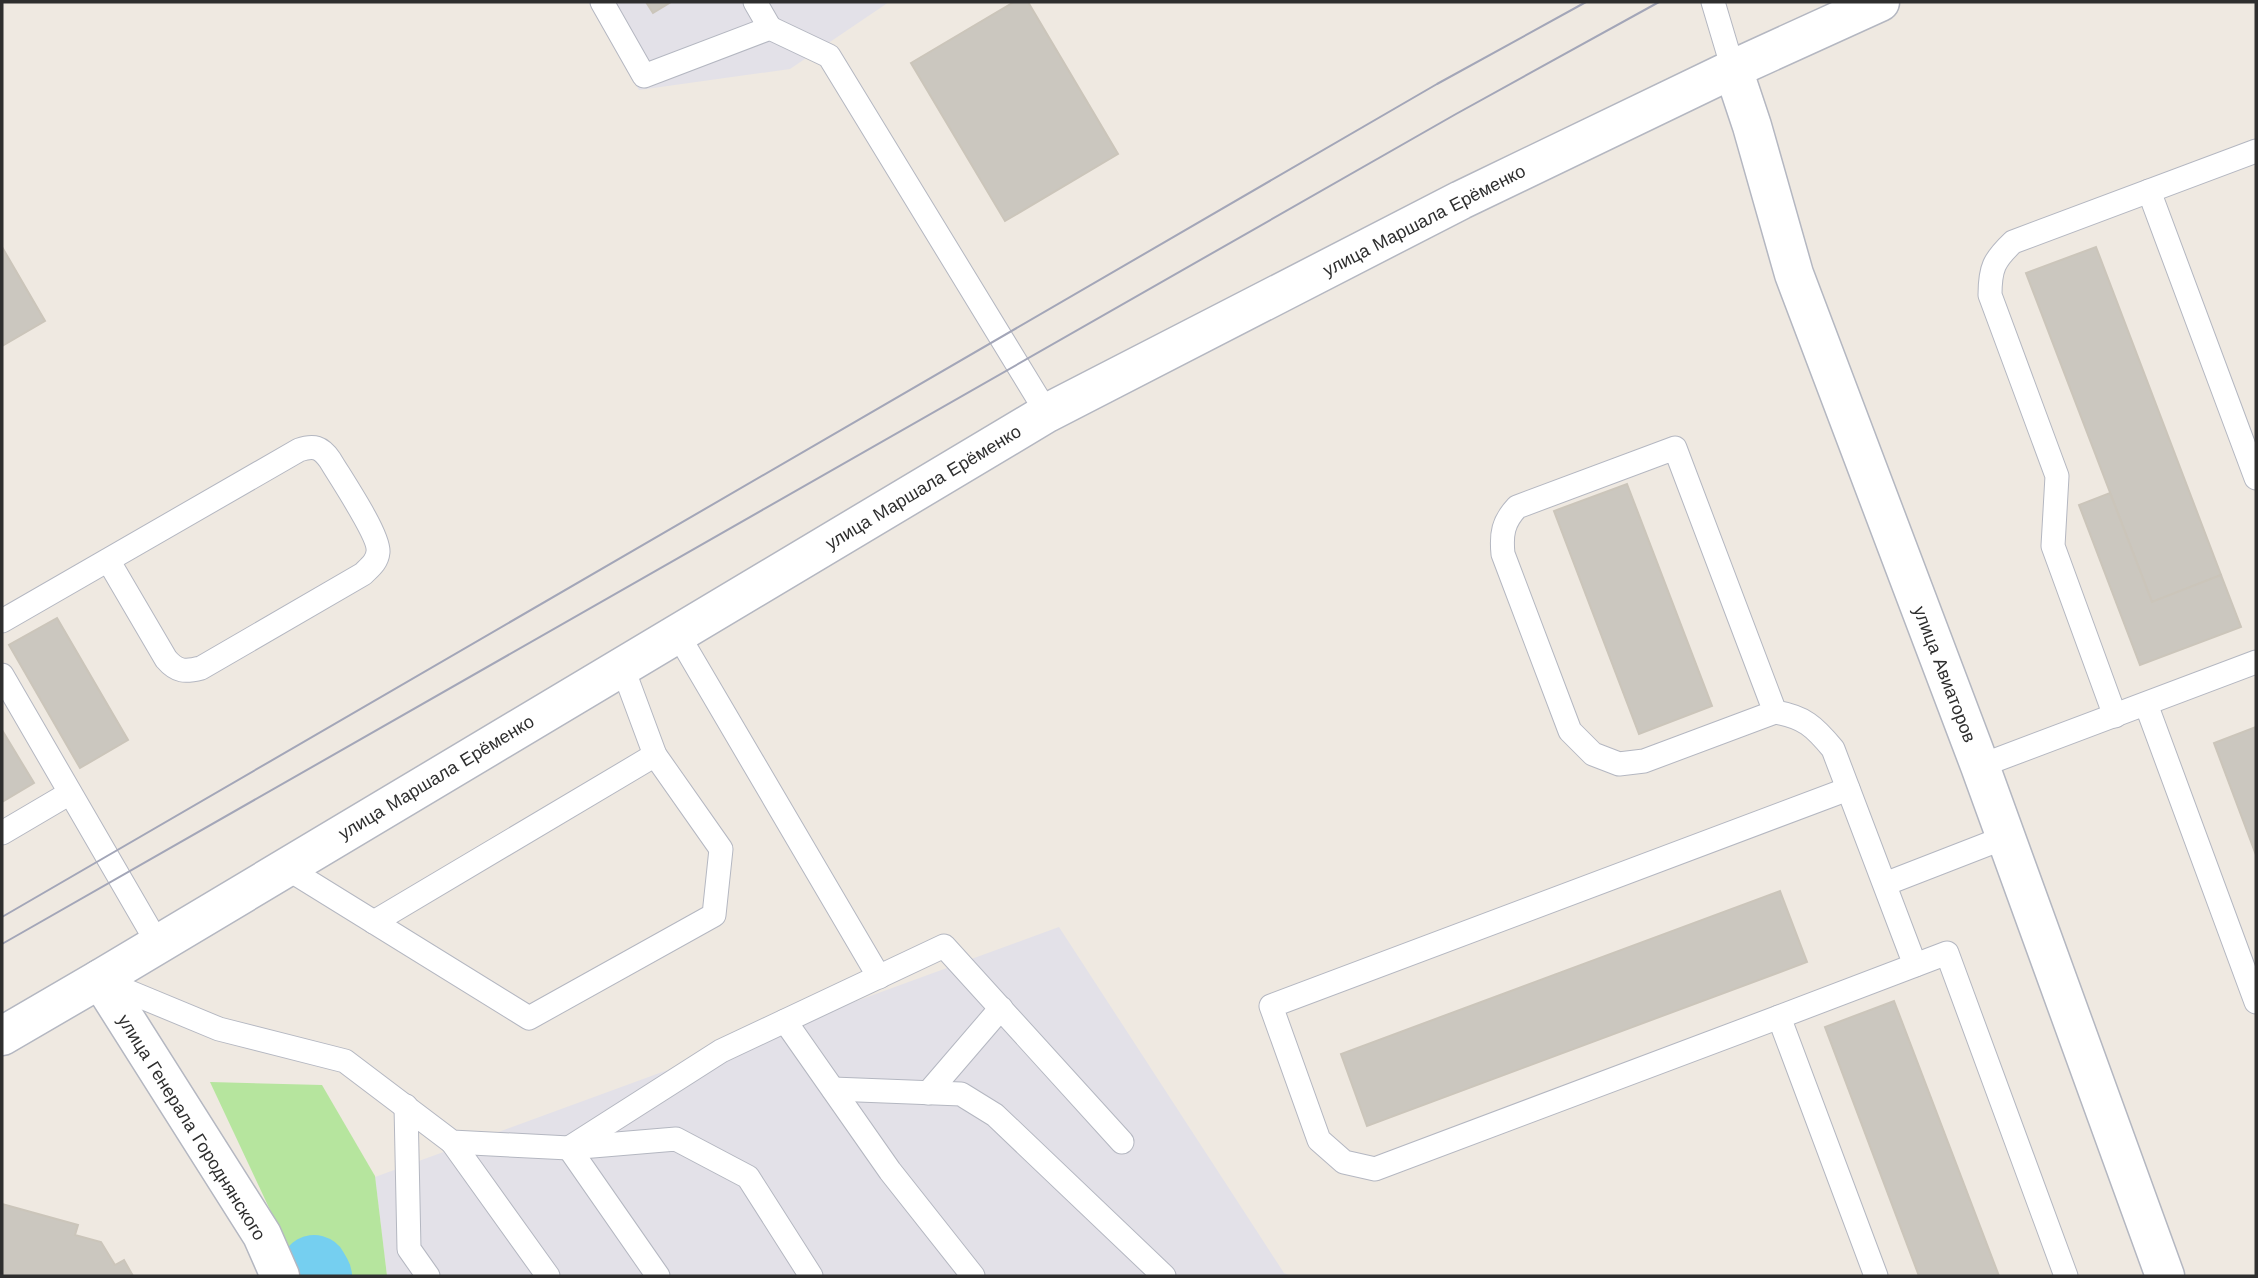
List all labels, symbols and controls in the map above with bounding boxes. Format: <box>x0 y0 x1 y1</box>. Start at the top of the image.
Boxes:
street label: улица Маршала Ерёменко <box>1319 160 1529 280</box>
street label: улица Маршала Ерёменко <box>821 420 1025 554</box>
street label: улица Авиаторов <box>1909 603 1981 745</box>
street label: улица Маршала Ерёменко <box>334 710 538 844</box>
street label: улица Генерала Городнянского <box>114 1010 270 1244</box>

